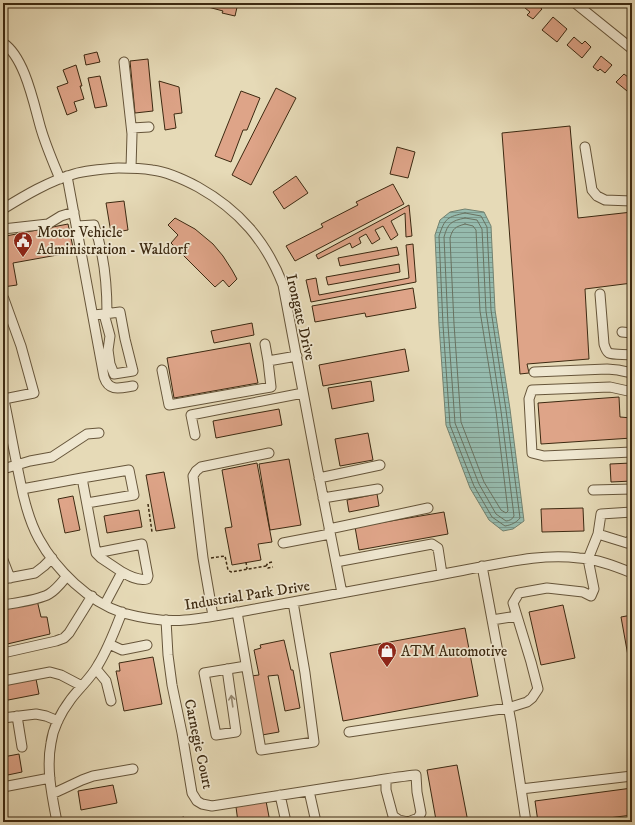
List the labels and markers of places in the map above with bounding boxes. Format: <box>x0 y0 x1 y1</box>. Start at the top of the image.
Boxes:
place label: Motor Vehicle Administration - Waldorf <box>37 223 190 259</box>
public building icon: Motor Vehicle Administration - Waldorf <box>12 230 34 258</box>
shop icon: ATM Automotive <box>376 640 398 668</box>
place label: ATM Automotive <box>401 642 507 661</box>

